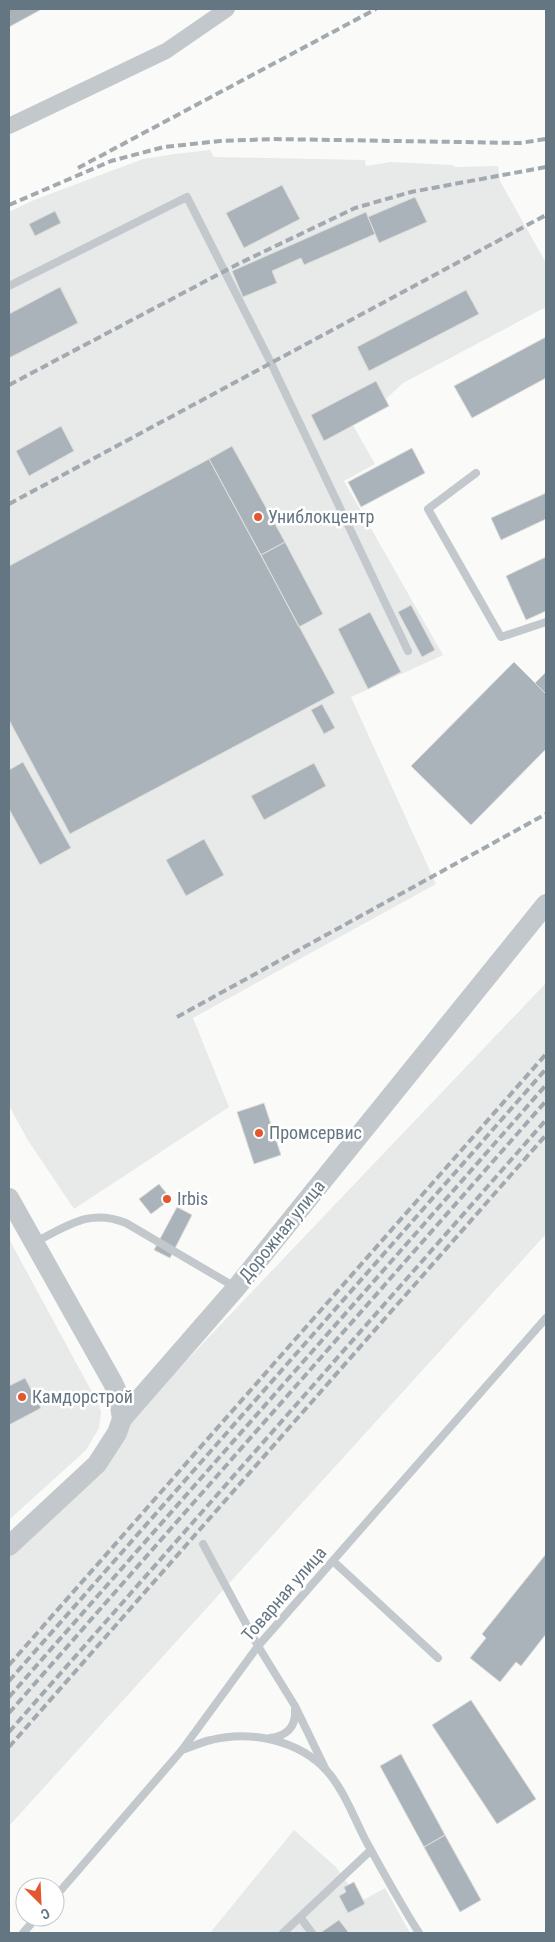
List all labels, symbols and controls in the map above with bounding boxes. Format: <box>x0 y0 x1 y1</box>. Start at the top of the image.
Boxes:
place label: Униблокцентр <box>268 506 375 527</box>
marker: Униблокцентр <box>252 511 264 523</box>
place label: Промсервис <box>269 1122 362 1143</box>
marker: Промсервис <box>253 1127 265 1139</box>
street label: Дорожная улица <box>234 1176 329 1286</box>
place label: Irbis <box>177 1188 208 1209</box>
marker: Irbis <box>161 1193 173 1205</box>
place label: Камдорстрой <box>32 1386 133 1407</box>
marker: Камдорстрой <box>16 1391 28 1403</box>
street label: Товарная улица <box>237 1542 330 1645</box>
north arrow <box>15 1877 65 1927</box>
text: С <box>38 1905 52 1923</box>

